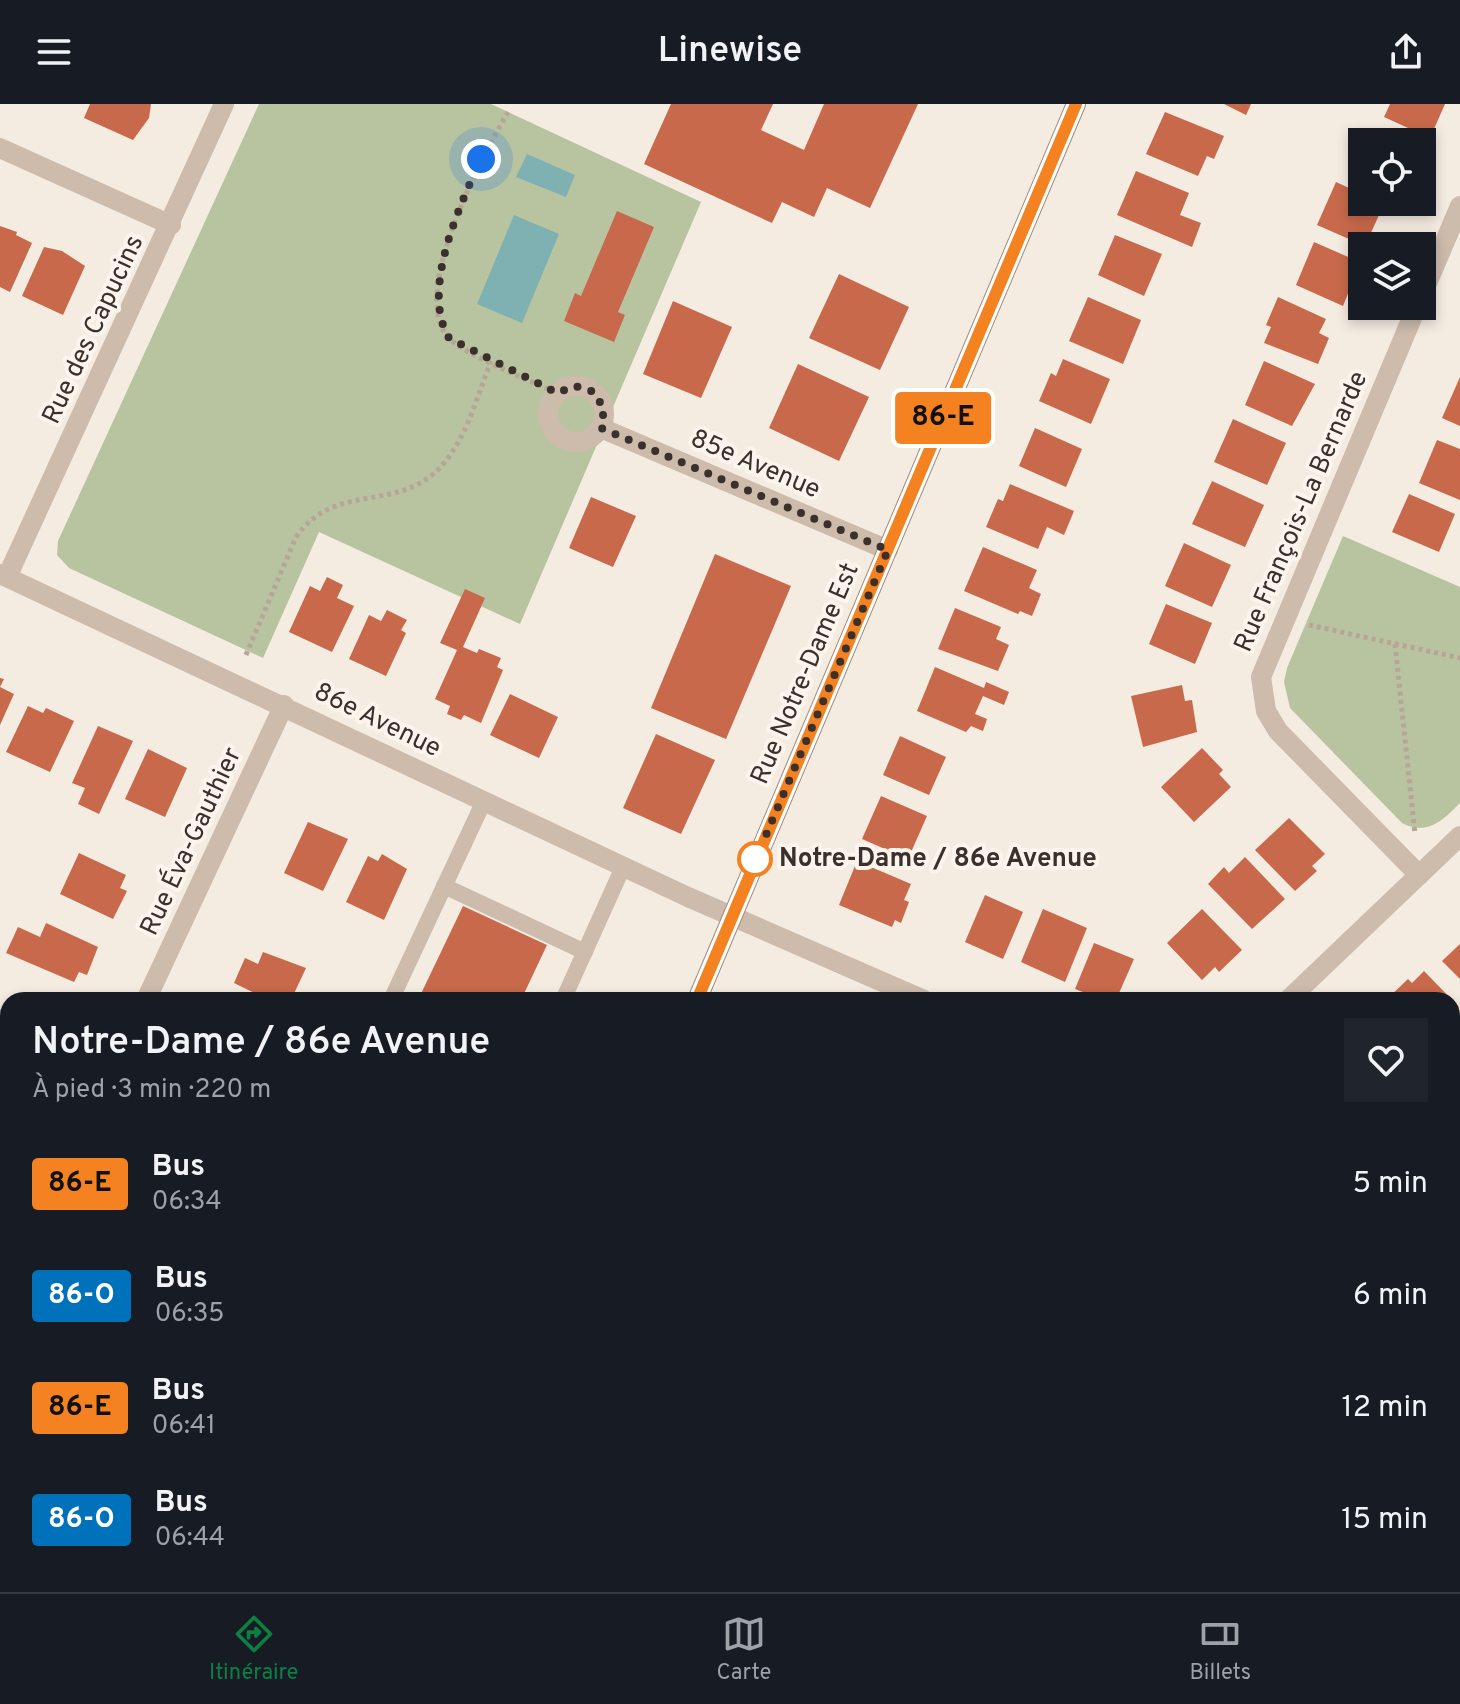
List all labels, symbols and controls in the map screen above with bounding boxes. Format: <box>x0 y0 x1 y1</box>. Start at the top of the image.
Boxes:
text: Linewise <box>658 29 802 75</box>
icon: menu <box>32 30 76 74</box>
icon: share <box>1384 30 1428 74</box>
map controls <box>1348 128 1436 320</box>
button: locate <box>1348 128 1436 216</box>
your location <box>461 139 501 179</box>
street label: Rue des Capucins <box>36 230 152 430</box>
button: layers <box>1348 232 1436 320</box>
street label: Rue François-La Bernarde <box>1228 367 1376 657</box>
line badge: 86-E <box>887 392 999 444</box>
text: 86-E <box>911 400 975 436</box>
street label: 85e Avenue <box>685 423 825 507</box>
street label: Rue Notre-Dame Est <box>744 558 868 790</box>
street label: 86e Avenue <box>308 676 446 766</box>
street label: Rue Éva-Gauthier <box>132 742 250 941</box>
marker: Notre-Dame / 86e Avenue <box>738 842 772 876</box>
place label: Notre-Dame / 86e Avenue <box>779 843 1097 876</box>
button: heart <box>1344 1018 1428 1102</box>
text: Notre-Dame / 86e Avenue <box>32 1019 490 1068</box>
text: À pied · 3 min · 220 m <box>32 1074 271 1107</box>
text: Bus <box>152 1149 205 1186</box>
text: 86-E <box>48 1166 112 1202</box>
text: 5 min <box>1352 1166 1428 1203</box>
text: 06:34 <box>152 1186 222 1219</box>
text: Bus <box>155 1261 208 1298</box>
text: 86-O <box>48 1278 115 1314</box>
text: 6 min <box>1353 1278 1428 1315</box>
text: 06:35 <box>155 1298 225 1331</box>
text: Bus <box>152 1373 205 1410</box>
text: 86-E <box>48 1390 112 1426</box>
text: 12 min <box>1341 1390 1428 1427</box>
text: 06:41 <box>152 1410 216 1443</box>
text: Bus <box>155 1485 208 1522</box>
text: 86-O <box>48 1502 115 1538</box>
text: 15 min <box>1341 1502 1428 1539</box>
text: 06:44 <box>155 1522 225 1555</box>
tab: Itinéraire <box>209 1612 298 1687</box>
tab: Carte <box>716 1612 771 1687</box>
tab: Billets <box>1189 1612 1251 1687</box>

